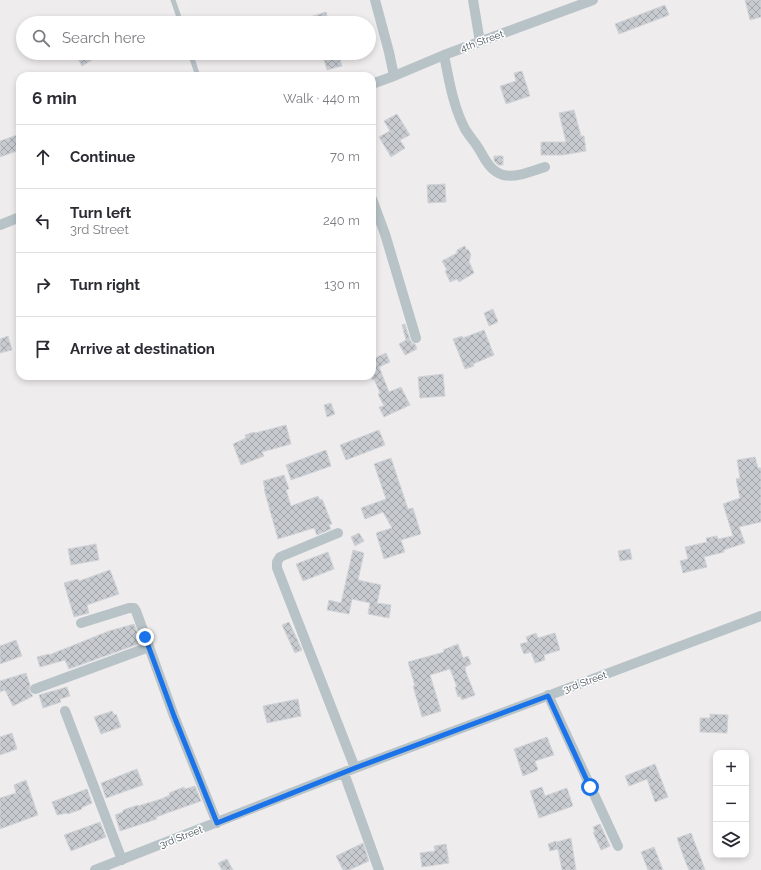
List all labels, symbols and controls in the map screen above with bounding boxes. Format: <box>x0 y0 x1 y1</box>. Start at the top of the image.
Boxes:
search box <box>16 16 376 60</box>
icon: search <box>30 27 52 49</box>
street label: 4th Street <box>459 28 506 54</box>
text: Search here <box>62 29 145 47</box>
text: 6 min <box>32 88 77 108</box>
text: Walk · 440 m <box>283 91 360 106</box>
icon: ahead <box>32 146 54 168</box>
text: Continue <box>70 148 135 166</box>
text: 70 m <box>330 149 360 164</box>
text: Turn left <box>70 204 131 222</box>
icon: left <box>32 210 54 232</box>
text: 240 m <box>323 213 360 228</box>
text: 3rd Street <box>70 222 129 237</box>
icon: right <box>32 274 54 296</box>
text: Turn right <box>70 276 140 294</box>
text: 130 m <box>324 277 360 292</box>
icon: arrive <box>32 338 54 360</box>
text: Arrive at destination <box>70 340 215 358</box>
route end <box>136 628 154 646</box>
street label: 3rd Street <box>562 669 609 695</box>
map controls <box>713 750 749 858</box>
button: + <box>713 750 749 786</box>
route start <box>581 778 599 796</box>
button: − <box>713 786 749 822</box>
button: layers <box>713 822 749 858</box>
street label: 3rd Street <box>158 824 205 850</box>

